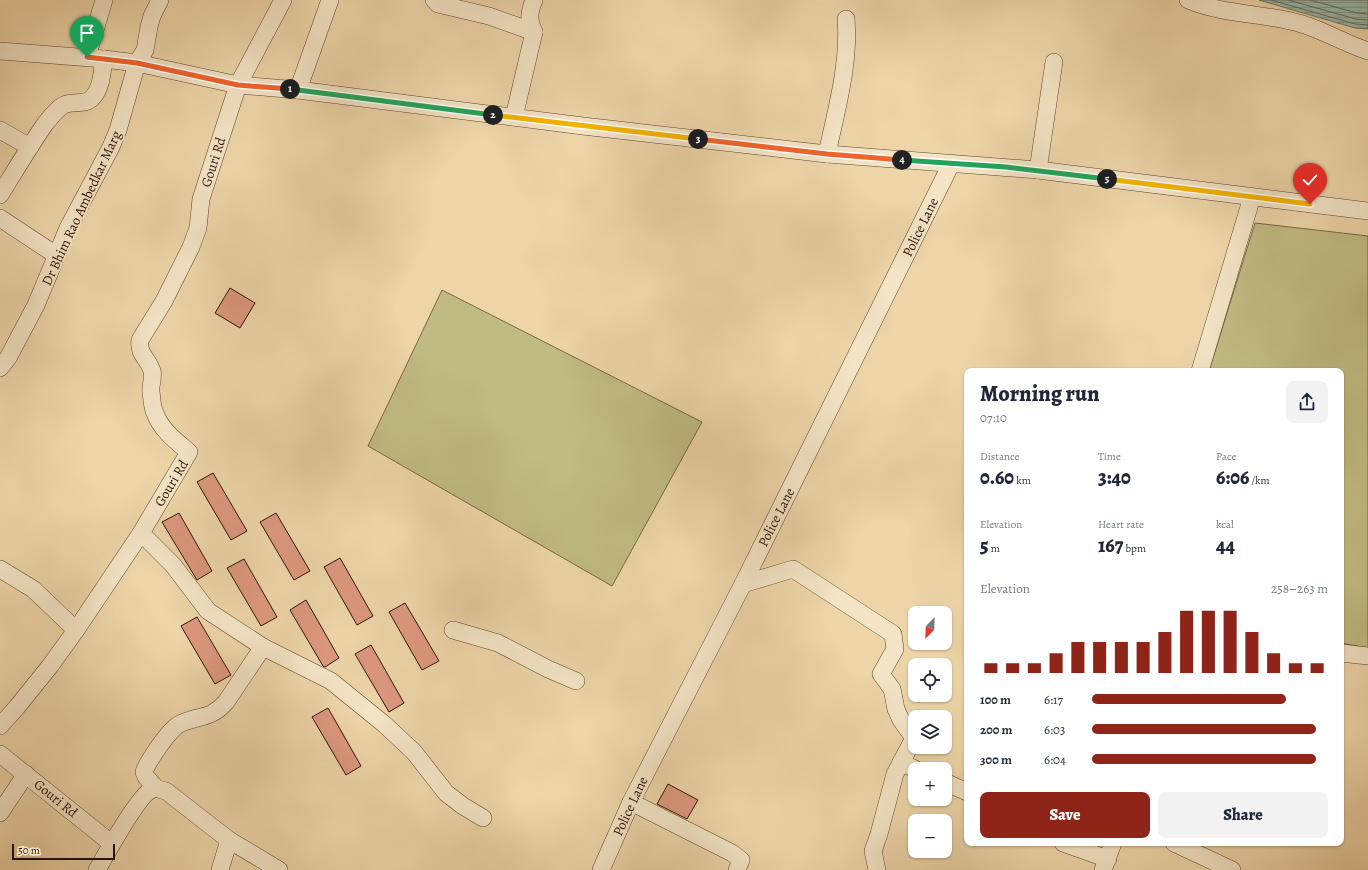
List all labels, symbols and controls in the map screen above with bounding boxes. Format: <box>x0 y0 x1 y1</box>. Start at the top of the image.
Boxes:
pin <box>70 16 104 57</box>
icon: arrive <box>76 22 98 44</box>
pin: 1 <box>280 79 300 99</box>
text: 1 <box>288 81 292 96</box>
pin: 2 <box>483 105 503 125</box>
text: 2 <box>490 107 496 122</box>
street label: Dr Bhim Rao Ambedkar Marg <box>37 128 126 289</box>
pin: 3 <box>688 129 708 149</box>
text: 3 <box>696 131 700 146</box>
street label: Gouri Rd <box>197 134 231 190</box>
pin: 4 <box>892 150 912 170</box>
text: 4 <box>899 152 905 167</box>
pin <box>1293 163 1327 204</box>
pin: 5 <box>1097 169 1117 189</box>
icon: check <box>1299 169 1321 191</box>
text: 5 <box>1105 171 1109 186</box>
street label: Police Lane <box>898 194 943 260</box>
text: Morning run <box>980 379 1100 409</box>
button: share <box>1286 381 1328 423</box>
text: 07:10 <box>980 409 1007 426</box>
text: Distance <box>980 449 1019 464</box>
text: Time <box>1098 449 1121 464</box>
text: Pace <box>1216 449 1236 464</box>
street label: Gouri Rd <box>150 456 193 510</box>
text: 0.60 <box>980 464 1014 491</box>
text: 3:40 <box>1098 464 1131 491</box>
text: 6:06 <box>1216 464 1249 491</box>
text: km <box>1014 473 1031 488</box>
text: /km <box>1249 473 1270 488</box>
street label: Police Lane <box>754 485 799 550</box>
text: Elevation <box>980 517 1022 532</box>
text: Heart rate <box>1098 517 1144 532</box>
text: kcal <box>1216 517 1234 532</box>
text: 5 <box>980 532 989 559</box>
text: 167 <box>1098 532 1123 559</box>
text: 44 <box>1216 532 1235 559</box>
text: m <box>989 541 1000 556</box>
text: bpm <box>1123 541 1146 556</box>
text: Elevation <box>980 580 1030 597</box>
text: 258–263 m <box>1271 580 1328 597</box>
north arrow <box>908 606 952 650</box>
map controls <box>908 606 952 858</box>
button: locate <box>908 658 952 702</box>
text: 100 m <box>980 691 1011 708</box>
text: 6:17 <box>1044 691 1063 708</box>
button: layers <box>908 710 952 754</box>
text: 200 m <box>980 721 1013 738</box>
text: 6:03 <box>1044 721 1065 738</box>
text: 300 m <box>980 751 1012 768</box>
text: 6:04 <box>1044 751 1066 768</box>
button: + <box>908 762 952 806</box>
street label: Police Lane <box>608 773 653 839</box>
street label: Gouri Rd <box>30 775 82 822</box>
button: Save <box>980 792 1150 838</box>
button: Share <box>1158 792 1328 838</box>
button: − <box>908 814 952 858</box>
scale bar <box>12 842 115 861</box>
text: 50 m <box>18 843 40 858</box>

